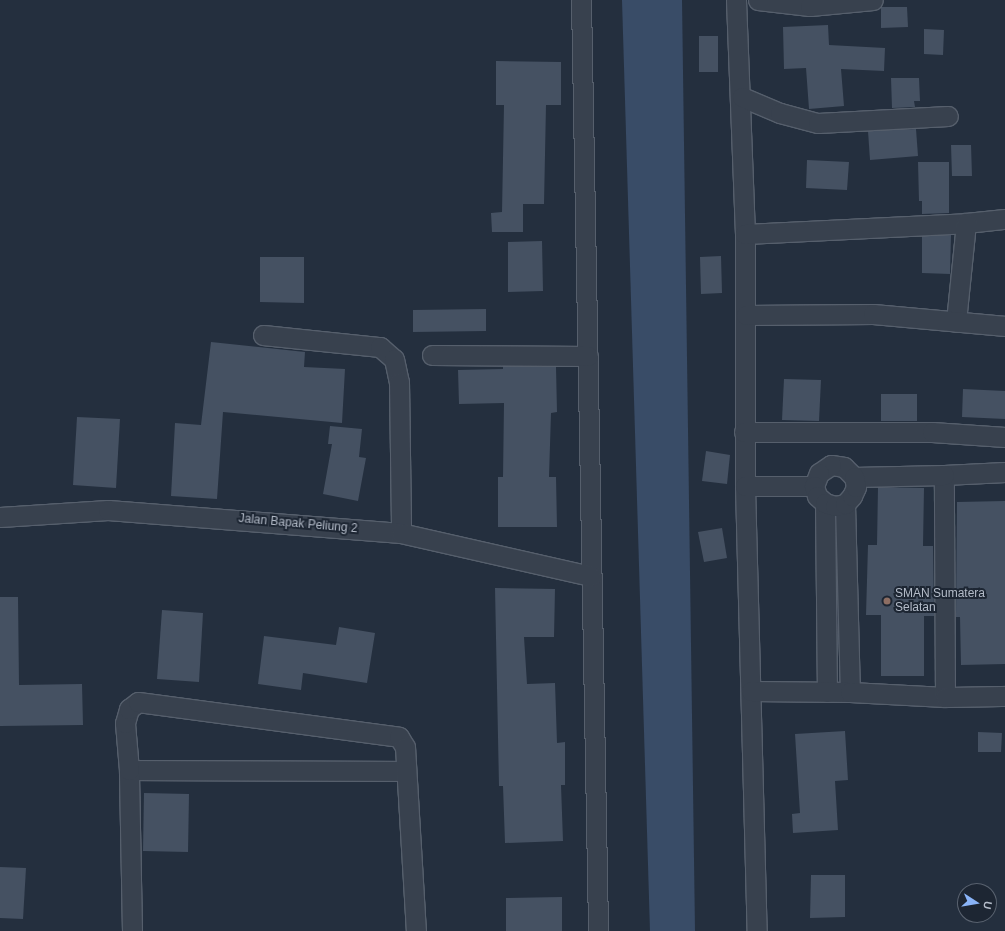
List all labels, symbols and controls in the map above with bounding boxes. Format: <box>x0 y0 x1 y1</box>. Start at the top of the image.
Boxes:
street label: Jalan Bapak Peliung 2 <box>238 512 358 536</box>
place label: SMAN Sumatera Selatan <box>895 587 985 615</box>
marker: SMAN Sumatera Selatan <box>882 596 892 606</box>
north arrow <box>957 883 997 923</box>
text: U <box>981 900 994 910</box>

